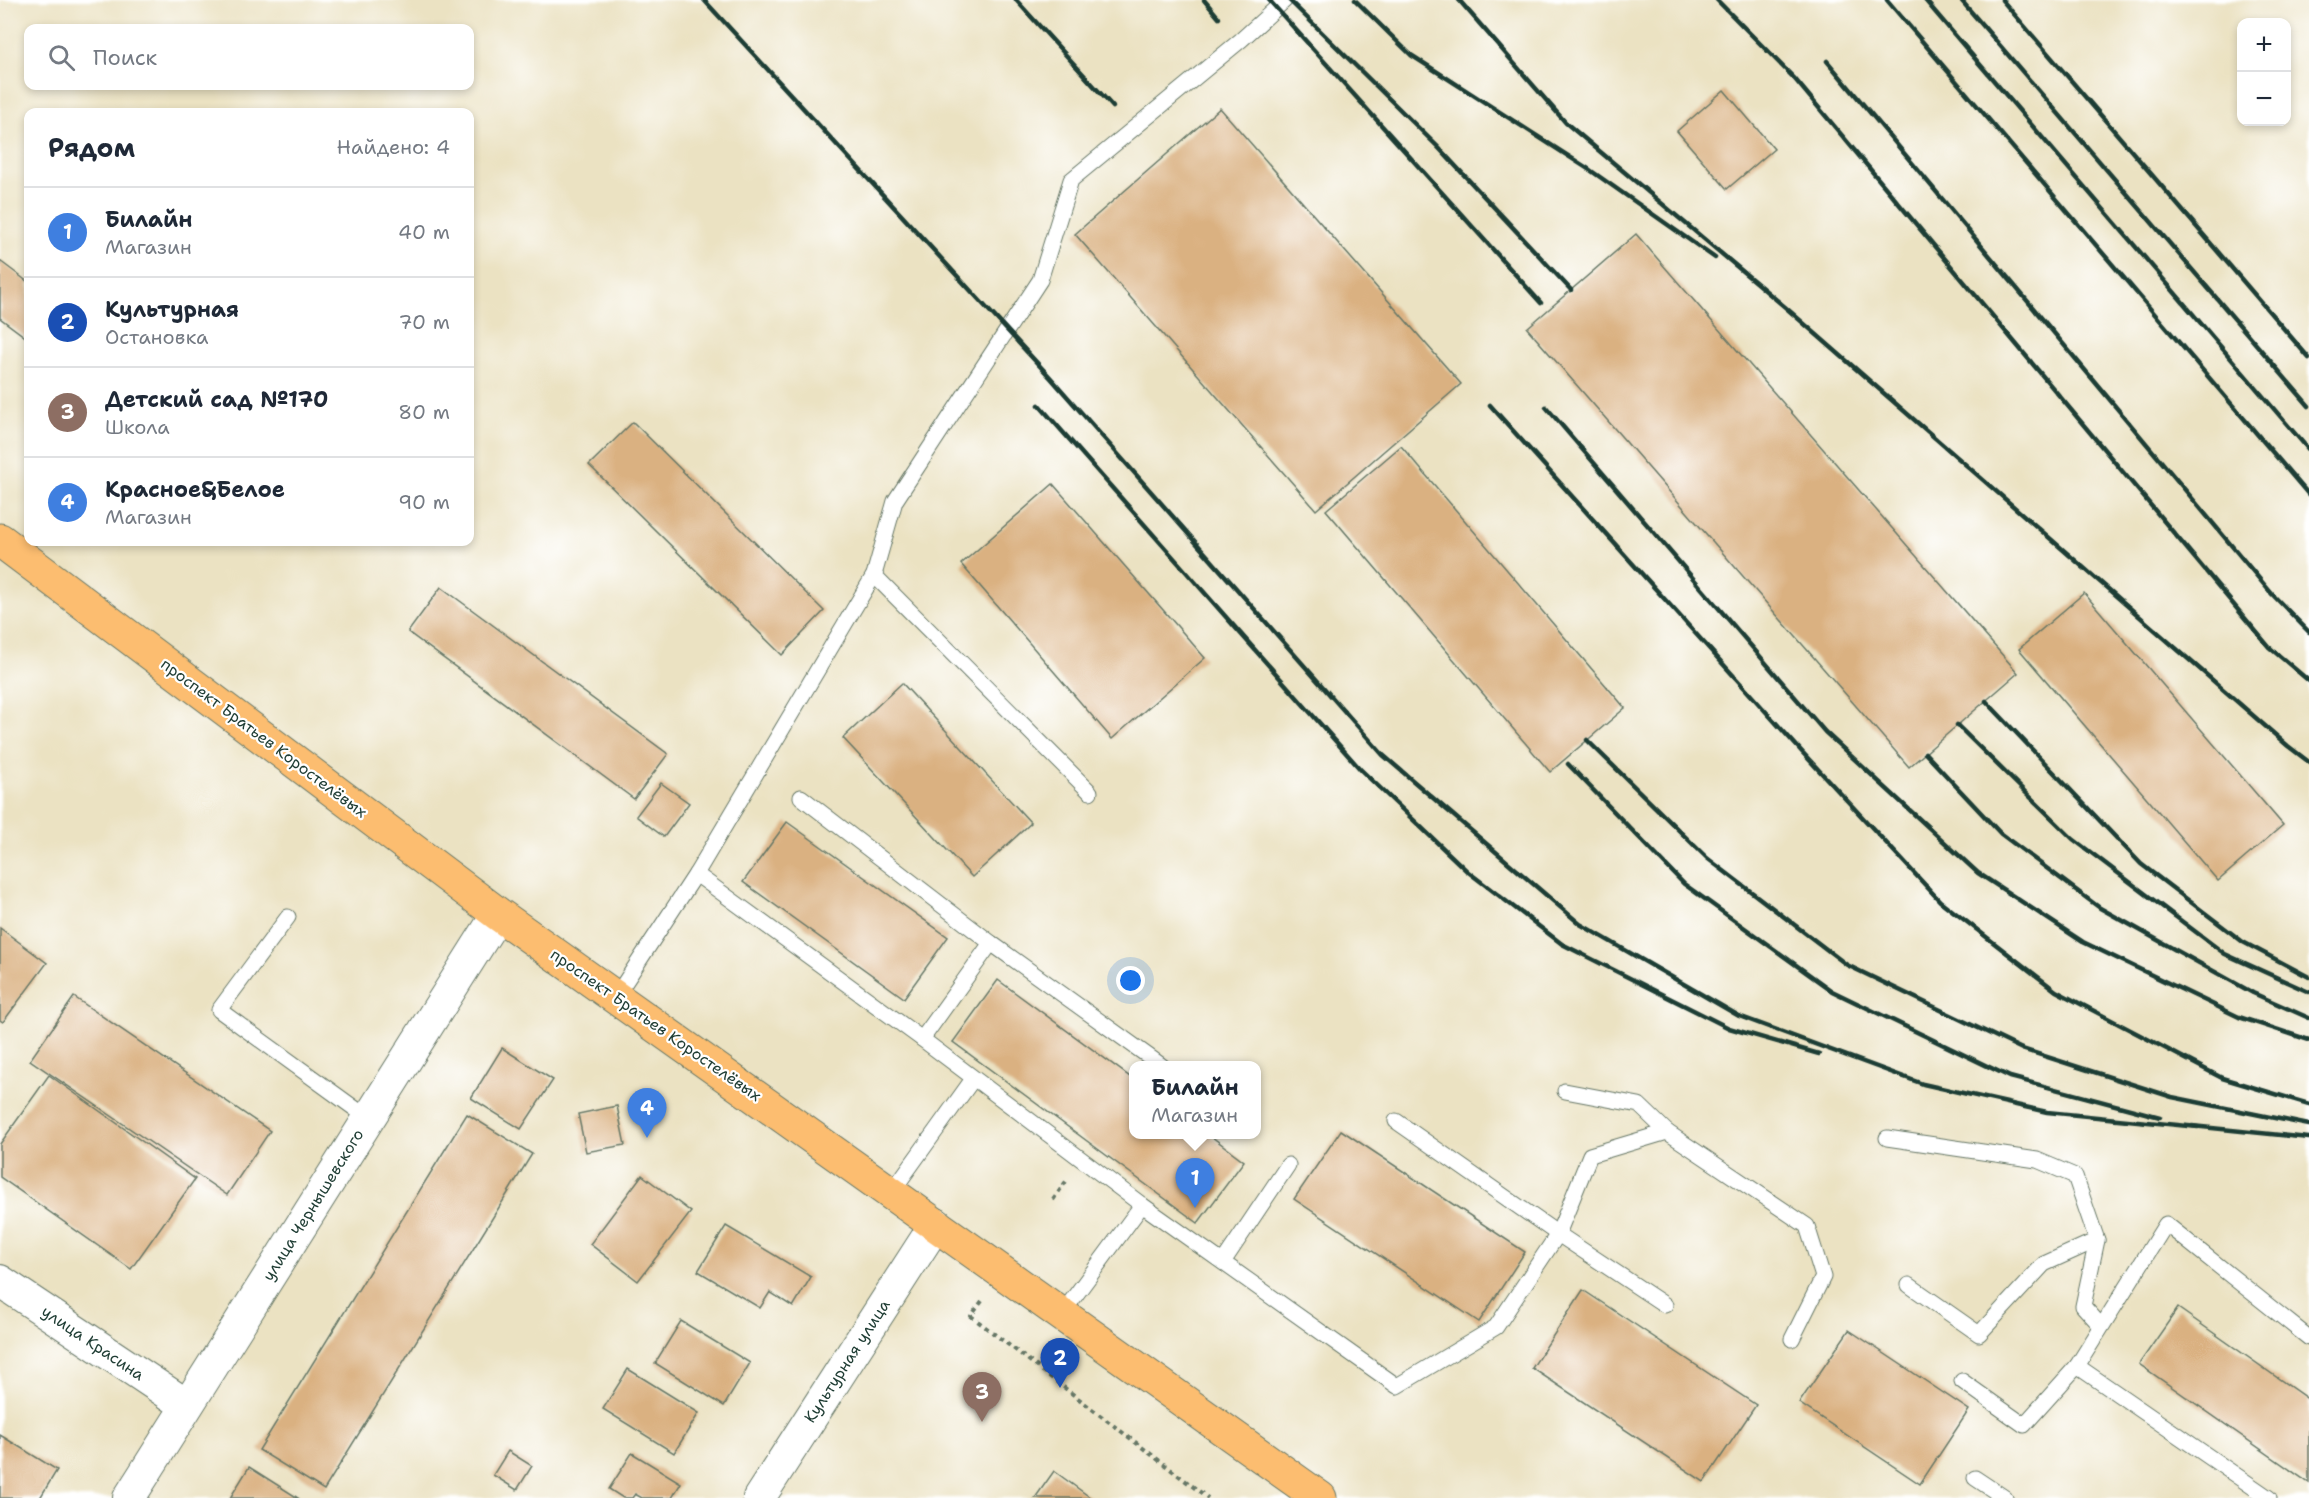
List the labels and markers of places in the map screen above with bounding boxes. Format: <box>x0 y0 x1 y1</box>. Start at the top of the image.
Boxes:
pin: 4 <box>628 1088 666 1138</box>
pin: 1 <box>1176 1158 1214 1208</box>
pin: 2 <box>1040 1338 1080 1388</box>
pin: 3 <box>962 1372 1002 1422</box>

